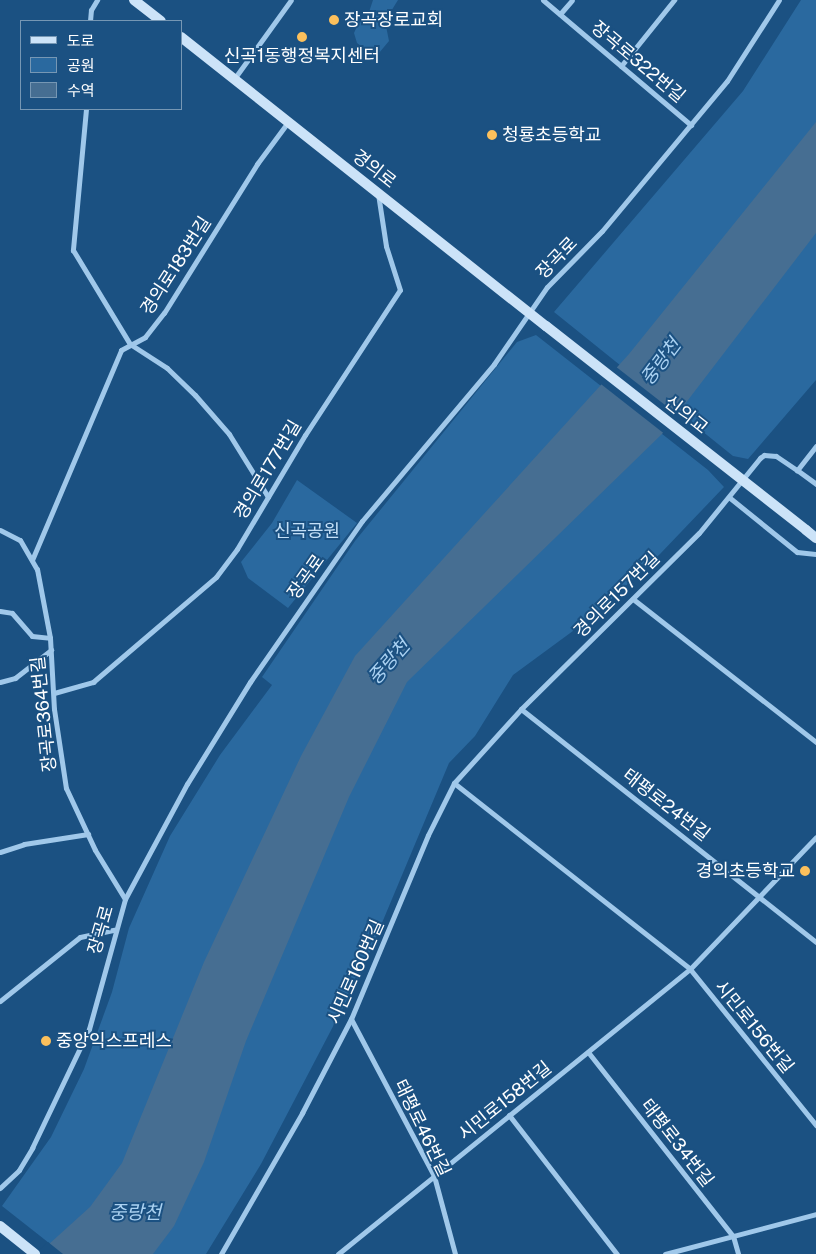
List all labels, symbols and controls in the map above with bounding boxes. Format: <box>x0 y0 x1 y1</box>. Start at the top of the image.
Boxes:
place label: 장곡장로교회 <box>344 9 443 31</box>
marker: 장곡장로교회 <box>328 14 340 26</box>
street label: 장곡로322번길 <box>587 17 689 107</box>
legend <box>20 20 182 110</box>
marker: 신곡1동행정복지센터 <box>296 31 308 43</box>
text: 도로 <box>67 32 95 49</box>
place label: 신곡1동행정복지센터 <box>224 45 380 67</box>
text: 공원 <box>67 57 95 74</box>
text: 수역 <box>67 82 95 99</box>
place label: 청룡초등학교 <box>502 124 601 146</box>
marker: 청룡초등학교 <box>486 129 498 141</box>
street label: 경의로 <box>348 145 400 193</box>
street label: 경의로183번길 <box>136 213 216 319</box>
street label: 장곡로 <box>532 233 582 283</box>
water label: 중랑천 <box>636 334 686 390</box>
street label: 신의교 <box>660 391 712 439</box>
street label: 경의로177번길 <box>230 416 306 524</box>
park label: 신곡공원 <box>274 520 340 542</box>
street label: 경의로157번길 <box>570 548 664 642</box>
street label: 장곡로 <box>283 550 329 604</box>
water label: 중랑천 <box>363 635 415 689</box>
street label: 장곡로364번길 <box>27 655 61 773</box>
street label: 태평로24번길 <box>618 764 714 846</box>
place label: 경의초등학교 <box>696 860 795 882</box>
marker: 경의초등학교 <box>799 865 811 877</box>
street label: 장곡로 <box>84 903 118 957</box>
street label: 시민로160번길 <box>323 916 389 1028</box>
street label: 시민로156번길 <box>710 976 798 1078</box>
place label: 중앙익스프레스 <box>56 1030 172 1052</box>
marker: 중앙익스프레스 <box>40 1035 52 1047</box>
street label: 시민로158번길 <box>454 1057 556 1145</box>
street label: 태평로46번길 <box>389 1076 455 1180</box>
street label: 태평로34번길 <box>636 1095 718 1191</box>
water label: 중랑천 <box>109 1202 161 1224</box>

